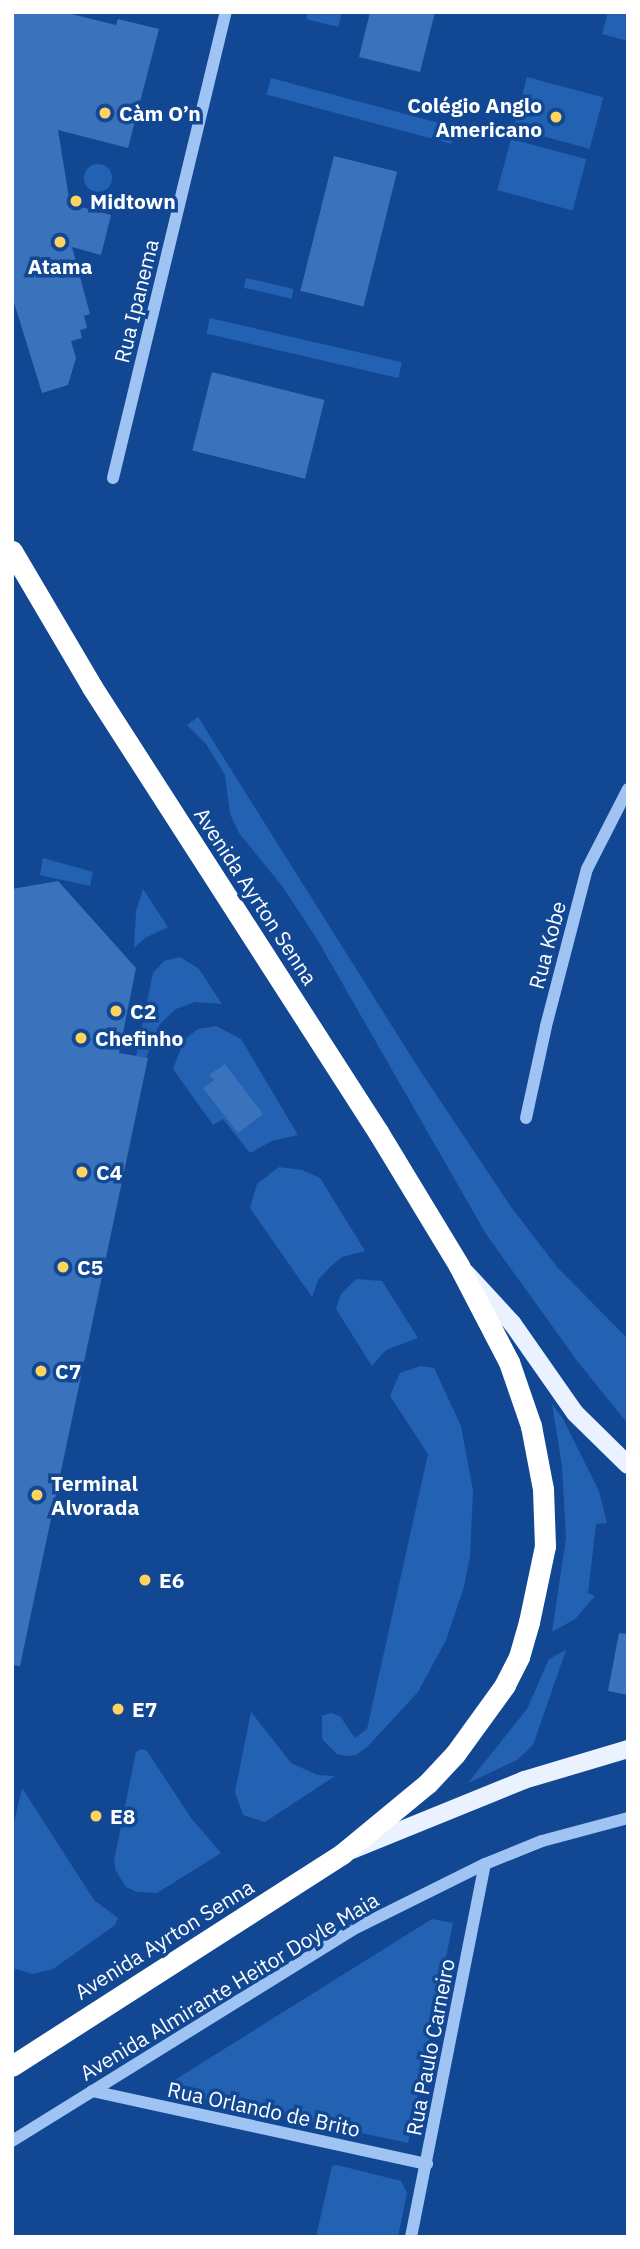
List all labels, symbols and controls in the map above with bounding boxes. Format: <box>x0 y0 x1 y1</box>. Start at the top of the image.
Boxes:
place label: Colégio Anglo Americano <box>407 92 542 142</box>
place label: Càm O’n <box>119 100 201 126</box>
marker: Càm O’n <box>97 105 113 121</box>
marker: Colégio Anglo Americano <box>548 109 564 125</box>
place label: Midtown <box>90 188 176 214</box>
marker: Midtown <box>68 193 84 209</box>
marker: Atama <box>52 234 68 250</box>
street label: Rua Ipanema <box>108 237 164 365</box>
place label: Atama <box>28 253 92 279</box>
street label: Avenida Ayrton Senna <box>189 803 323 989</box>
street label: Rua Kobe <box>523 898 571 992</box>
place label: C2 <box>130 998 156 1024</box>
marker: C2 <box>108 1003 124 1019</box>
place label: Chefinho <box>95 1025 183 1051</box>
marker: Chefinho <box>73 1030 89 1046</box>
place label: C4 <box>96 1159 122 1185</box>
marker: C4 <box>74 1164 90 1180</box>
place label: C5 <box>77 1254 103 1280</box>
marker: C5 <box>55 1259 71 1275</box>
place label: C7 <box>55 1358 81 1384</box>
marker: C7 <box>33 1363 49 1379</box>
place label: Terminal Alvorada <box>51 1470 139 1520</box>
marker: Terminal Alvorada <box>29 1487 45 1503</box>
place label: E6 <box>159 1567 184 1593</box>
marker: E6 <box>137 1572 153 1588</box>
place label: E7 <box>132 1696 157 1722</box>
marker: E7 <box>110 1701 126 1717</box>
place label: E8 <box>110 1803 135 1829</box>
marker: E8 <box>88 1808 104 1824</box>
street label: Avenida Ayrton Senna <box>70 1874 258 2004</box>
street label: Avenida Almirante Heitor Doyle Maia <box>75 1887 383 2085</box>
street label: Rua Paulo Carneiro <box>400 1956 460 2138</box>
street label: Rua Orlando de Brito <box>165 2076 363 2142</box>

